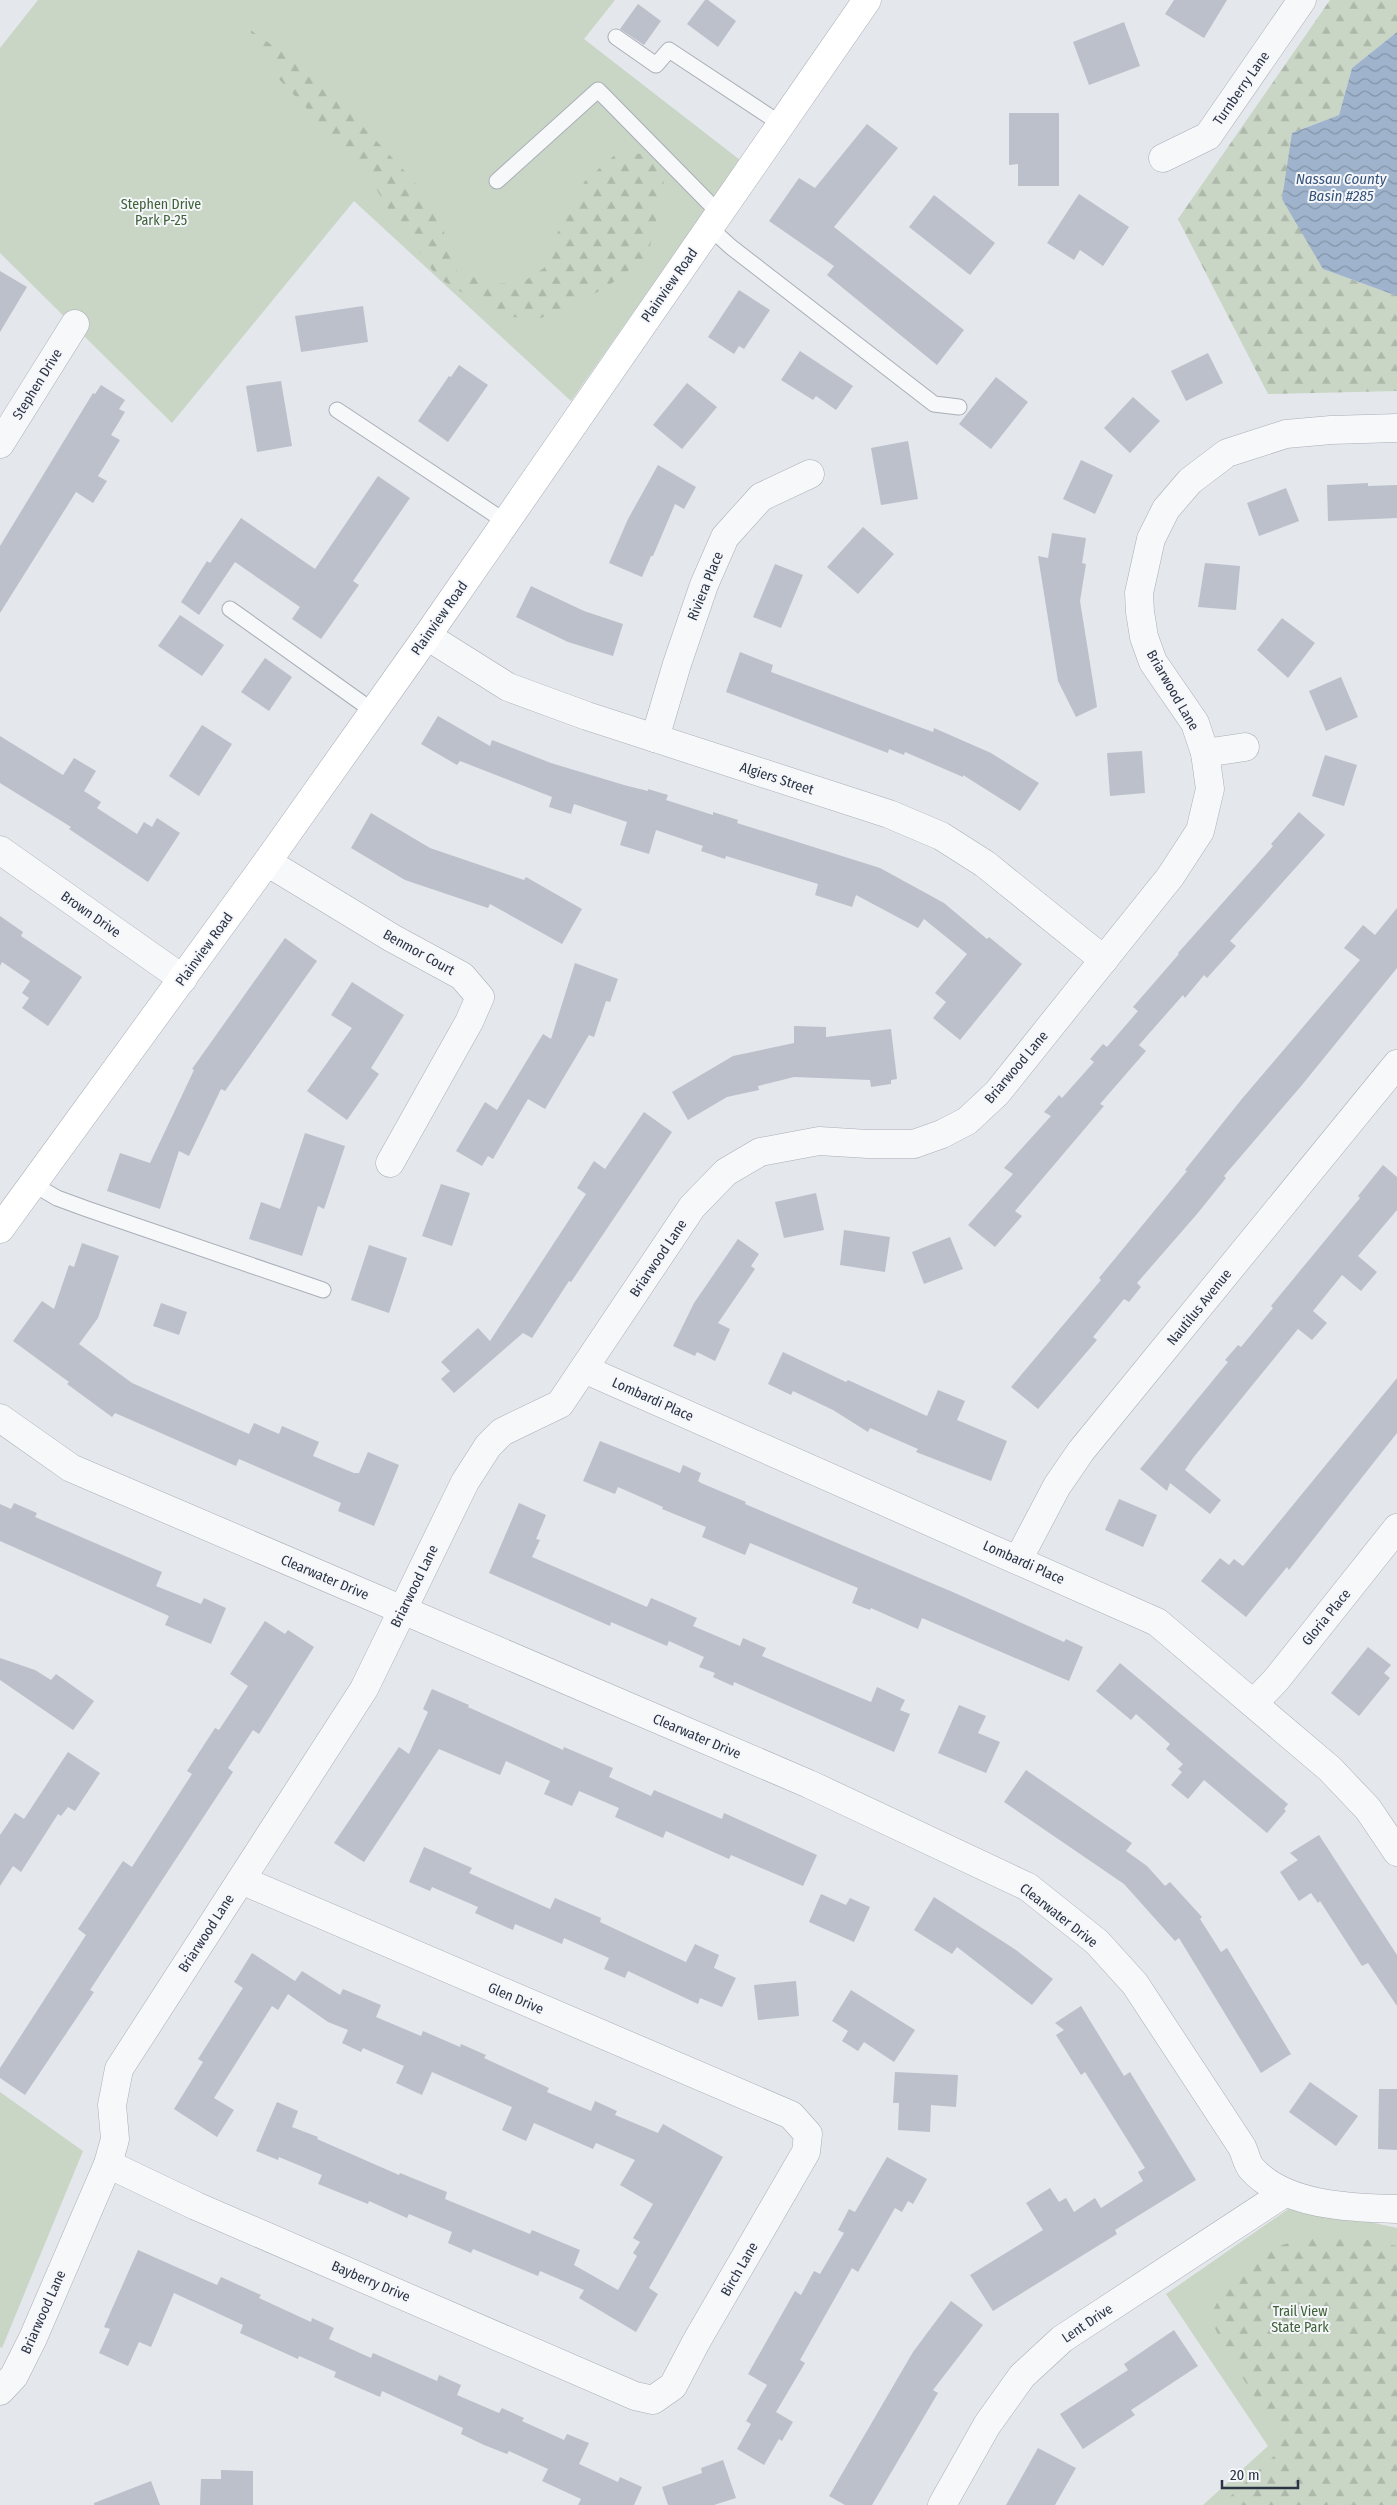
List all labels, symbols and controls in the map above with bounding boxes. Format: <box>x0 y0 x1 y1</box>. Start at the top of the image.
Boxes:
street label: Turnberry Lane <box>1210 48 1273 129</box>
water label: Nassau County Basin #285 <box>1296 170 1388 205</box>
park label: Stephen Drive Park P-25 <box>121 196 201 229</box>
street label: Plainview Road <box>638 245 701 326</box>
street label: Stephen Drive <box>9 346 66 423</box>
street label: Riviera Place <box>684 549 727 623</box>
street label: Plainview Road <box>408 578 471 659</box>
street label: Briarwood Lane <box>1143 647 1202 733</box>
street label: Algiers Street <box>738 759 816 799</box>
street label: Brown Drive <box>58 888 124 941</box>
street label: Plainview Road <box>172 909 237 989</box>
street label: Benmor Court <box>380 926 458 979</box>
street label: Briarwood Lane <box>981 1027 1052 1107</box>
street label: Briarwood Lane <box>626 1216 691 1300</box>
street label: Nautilus Avenue <box>1163 1266 1235 1349</box>
street label: Lombardi Place <box>609 1374 696 1425</box>
street label: Lombardi Place <box>980 1537 1067 1588</box>
street label: Briarwood Lane <box>387 1542 442 1630</box>
street label: Clearwater Drive <box>278 1551 371 1604</box>
street label: Gloria Place <box>1298 1586 1354 1649</box>
street label: Clearwater Drive <box>650 1710 743 1763</box>
street label: Clearwater Drive <box>1016 1880 1101 1951</box>
street label: Briarwood Lane <box>175 1891 238 1976</box>
street label: Glen Drive <box>485 1979 546 2018</box>
street label: Birch Lane <box>717 2239 762 2299</box>
street label: Bayberry Drive <box>329 2257 413 2306</box>
street label: Briarwood Lane <box>17 2268 70 2357</box>
street label: Lent Drive <box>1059 2300 1116 2347</box>
park label: Trail View State Park <box>1271 2303 1329 2336</box>
scale bar <box>1222 2458 1298 2490</box>
text: 20 m <box>1230 2466 1260 2484</box>

